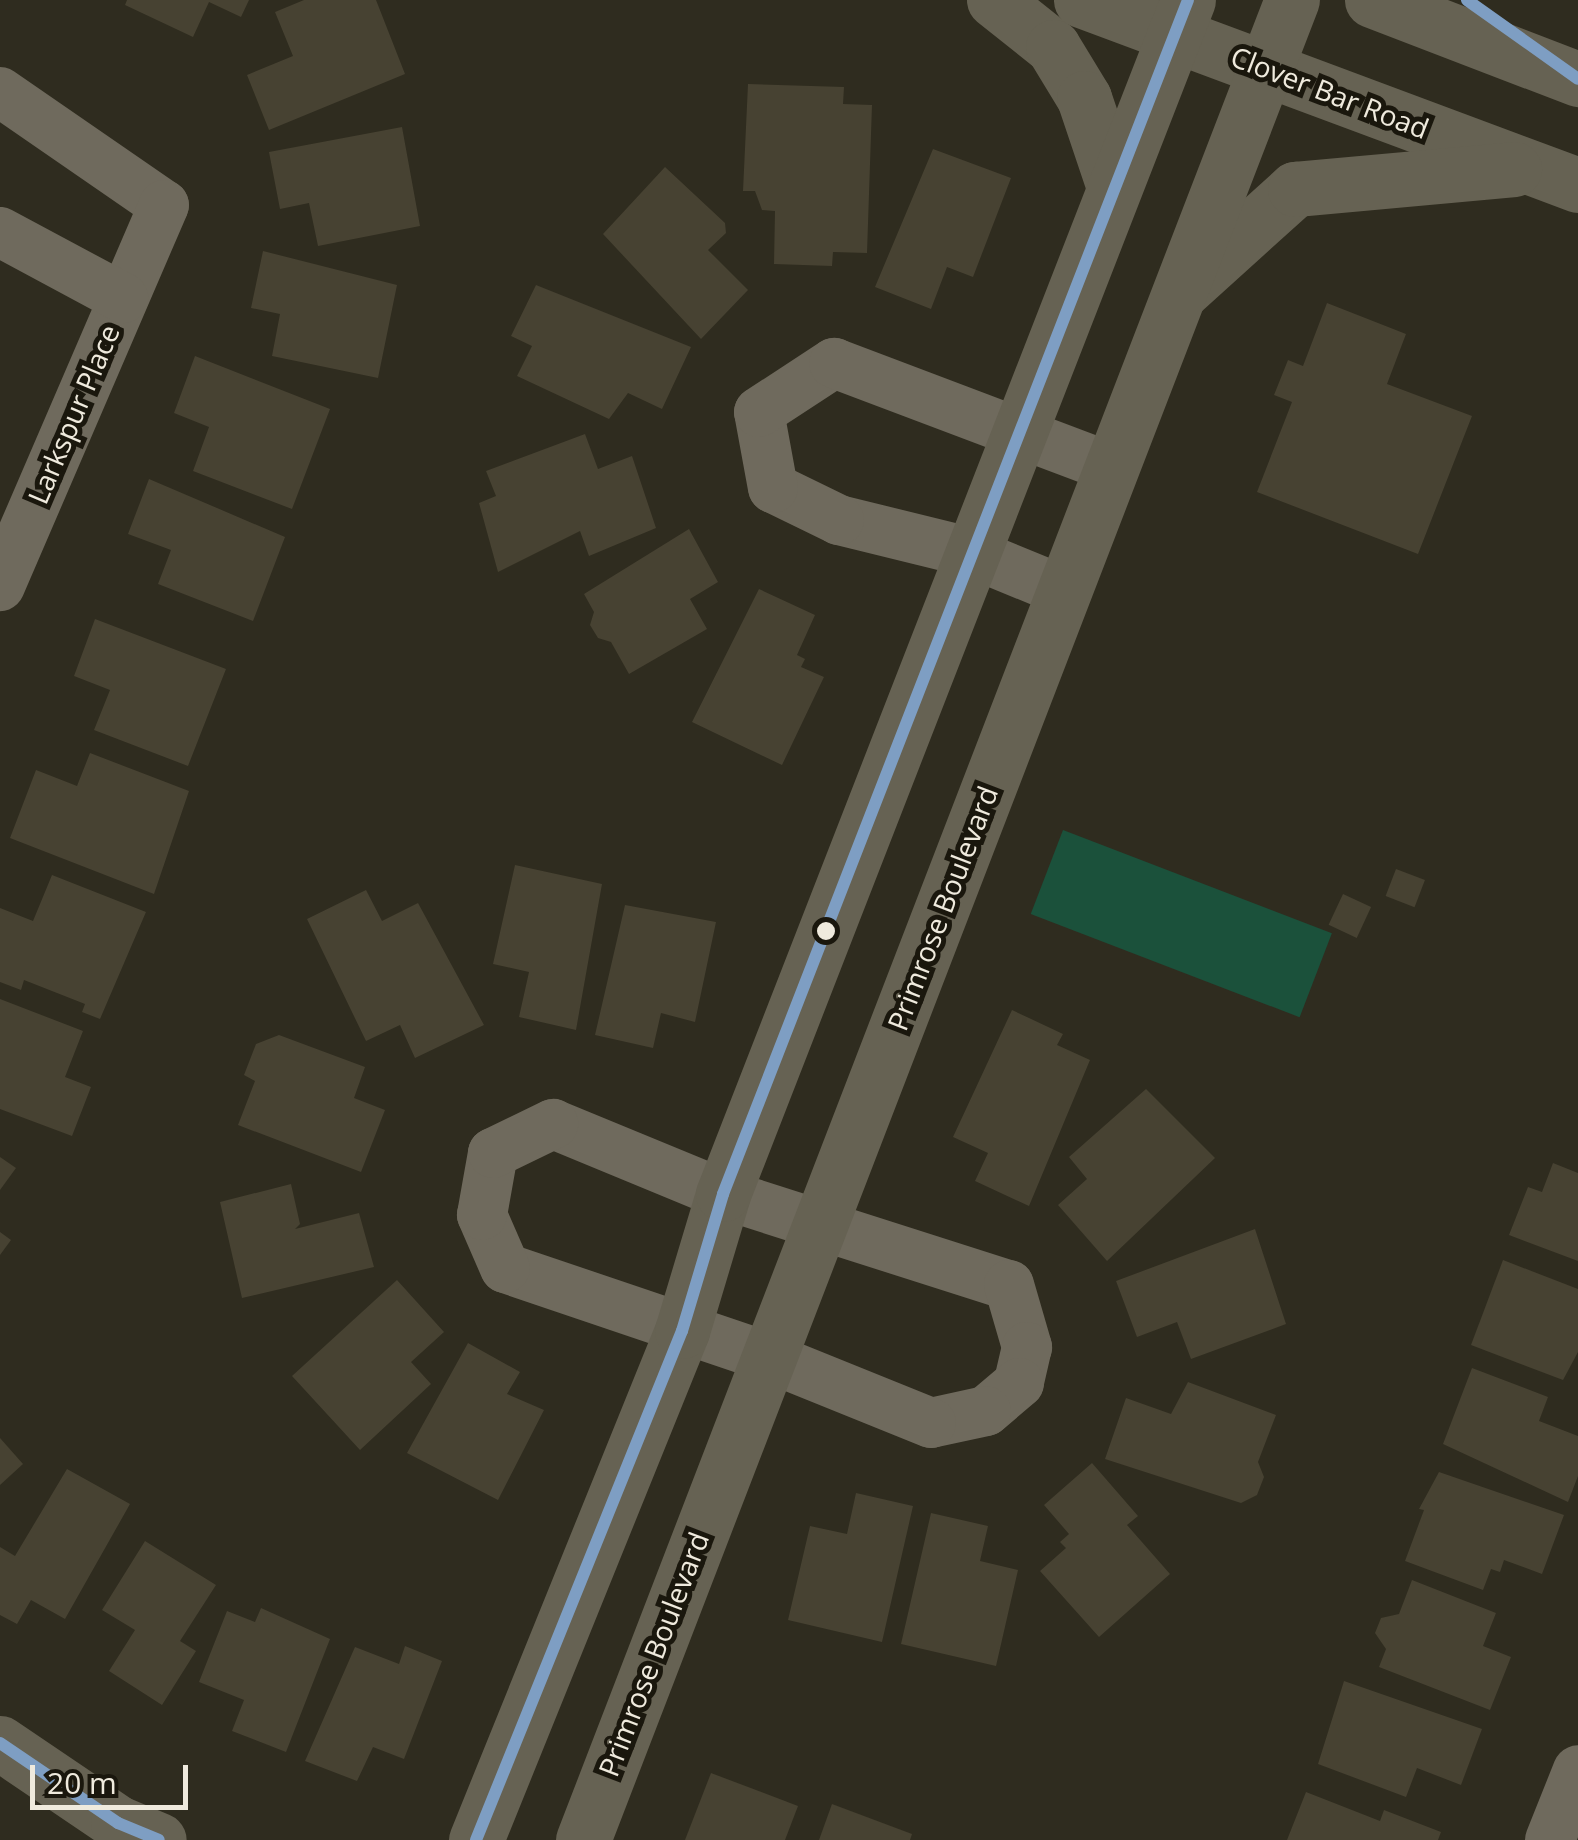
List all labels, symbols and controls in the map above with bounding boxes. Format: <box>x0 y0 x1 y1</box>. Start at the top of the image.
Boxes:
street label: Clover Bar Road <box>1226 39 1434 145</box>
street label: Larkspur Place <box>20 319 126 509</box>
street label: Primrose Boulevard <box>880 781 1004 1035</box>
unlabelled marker <box>816 921 836 941</box>
street label: Primrose Boulevard <box>591 1527 715 1781</box>
scale bar <box>35 1745 192 1807</box>
text: 20 m <box>47 1762 117 1803</box>

